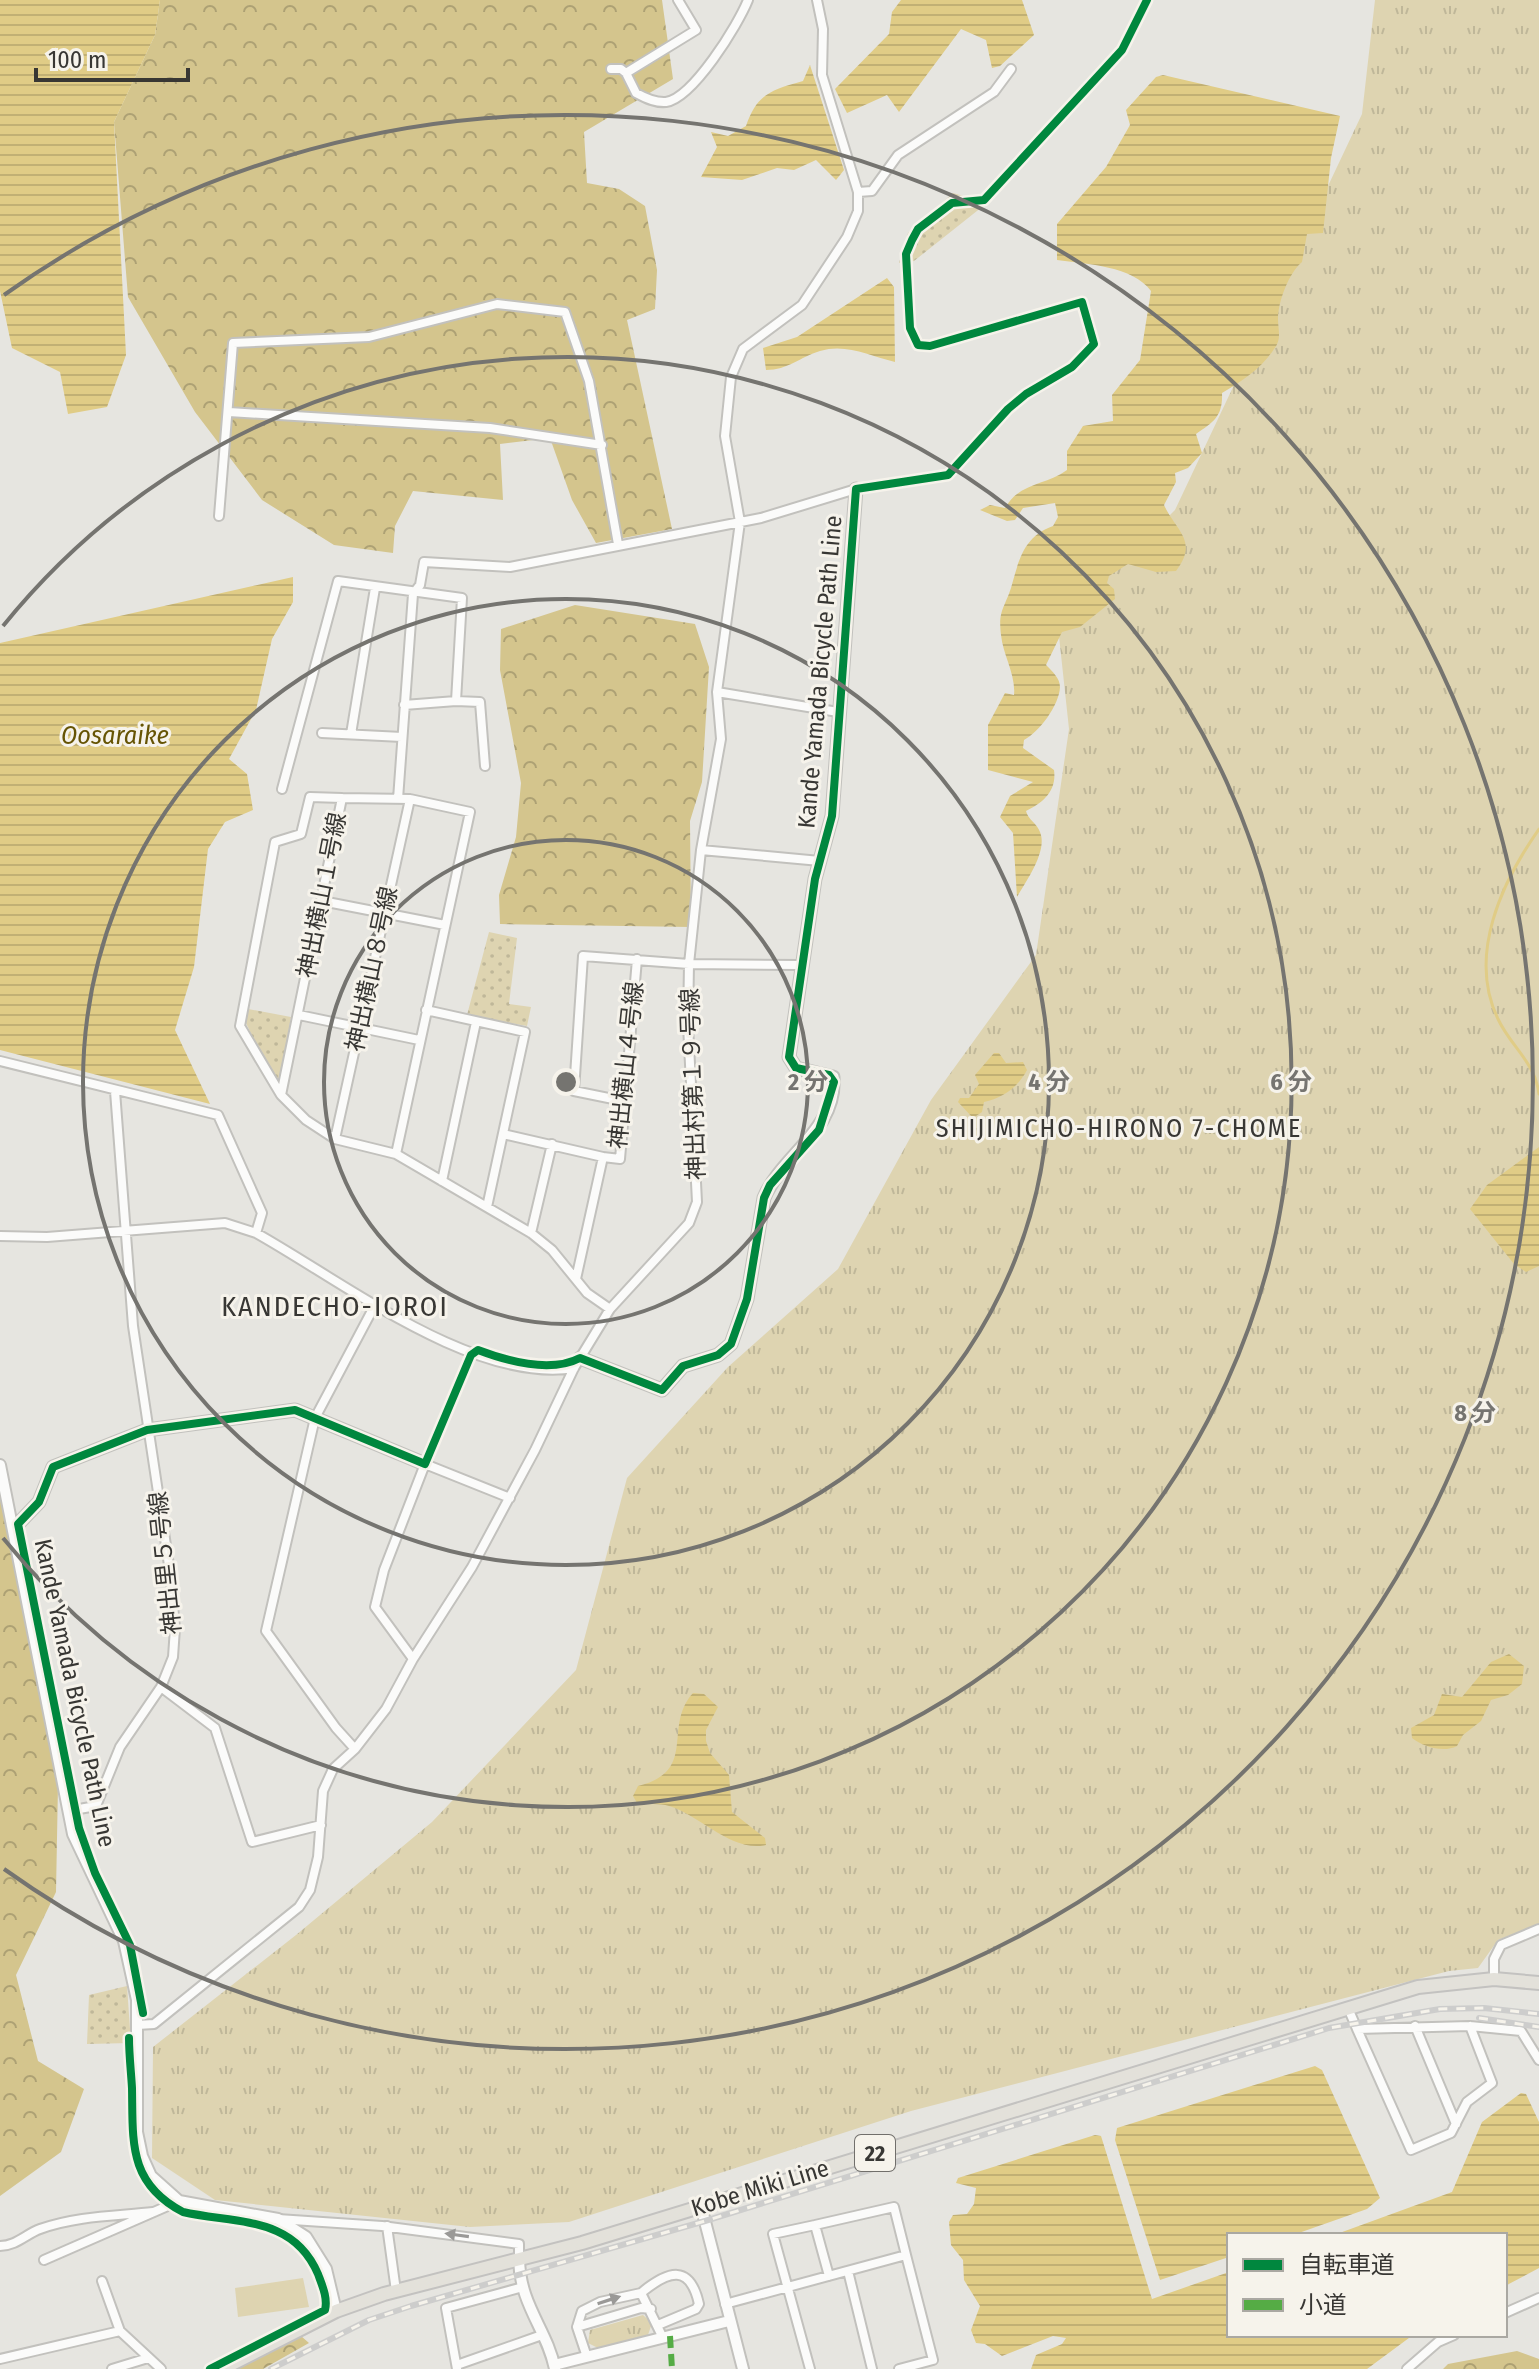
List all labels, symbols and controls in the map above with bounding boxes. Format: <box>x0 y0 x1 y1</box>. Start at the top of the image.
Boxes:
scale bar <box>36 32 188 82</box>
text: 100 m <box>48 46 106 74</box>
street label: Kande Yamada Bicycle Path Line <box>792 514 848 830</box>
water label: Oosaraike <box>61 720 169 751</box>
street label: 神出横山１号線 <box>292 810 352 980</box>
street label: 神出横山８号線 <box>341 884 403 1054</box>
street label: 神出横山４号線 <box>603 980 649 1150</box>
street label: 神出村第１９号線 <box>676 988 710 1180</box>
centre of rings <box>552 1068 580 1096</box>
text: 2 分 <box>787 1068 828 1096</box>
text: 4 分 <box>1028 1068 1070 1096</box>
text: 6 分 <box>1270 1068 1312 1096</box>
district label: SHIJIMICHO-HIRONO 7-CHOME <box>936 1113 1302 1144</box>
district label: KANDECHO-IOROI <box>221 1290 449 1323</box>
text: 8 分 <box>1454 1399 1496 1427</box>
street label: 神出里５号線 <box>144 1490 186 1636</box>
street label: Kande Yamada Bicycle Path Line <box>29 1537 121 1849</box>
road number: 22 <box>855 2135 895 2171</box>
street label: Kobe Miki Line <box>688 2154 832 2222</box>
one-way arrow <box>444 2228 469 2241</box>
legend <box>1227 2233 1507 2337</box>
text: 自転車道 <box>1299 2251 1395 2279</box>
text: 小道 <box>1299 2291 1347 2319</box>
one-way arrow <box>597 2293 621 2306</box>

